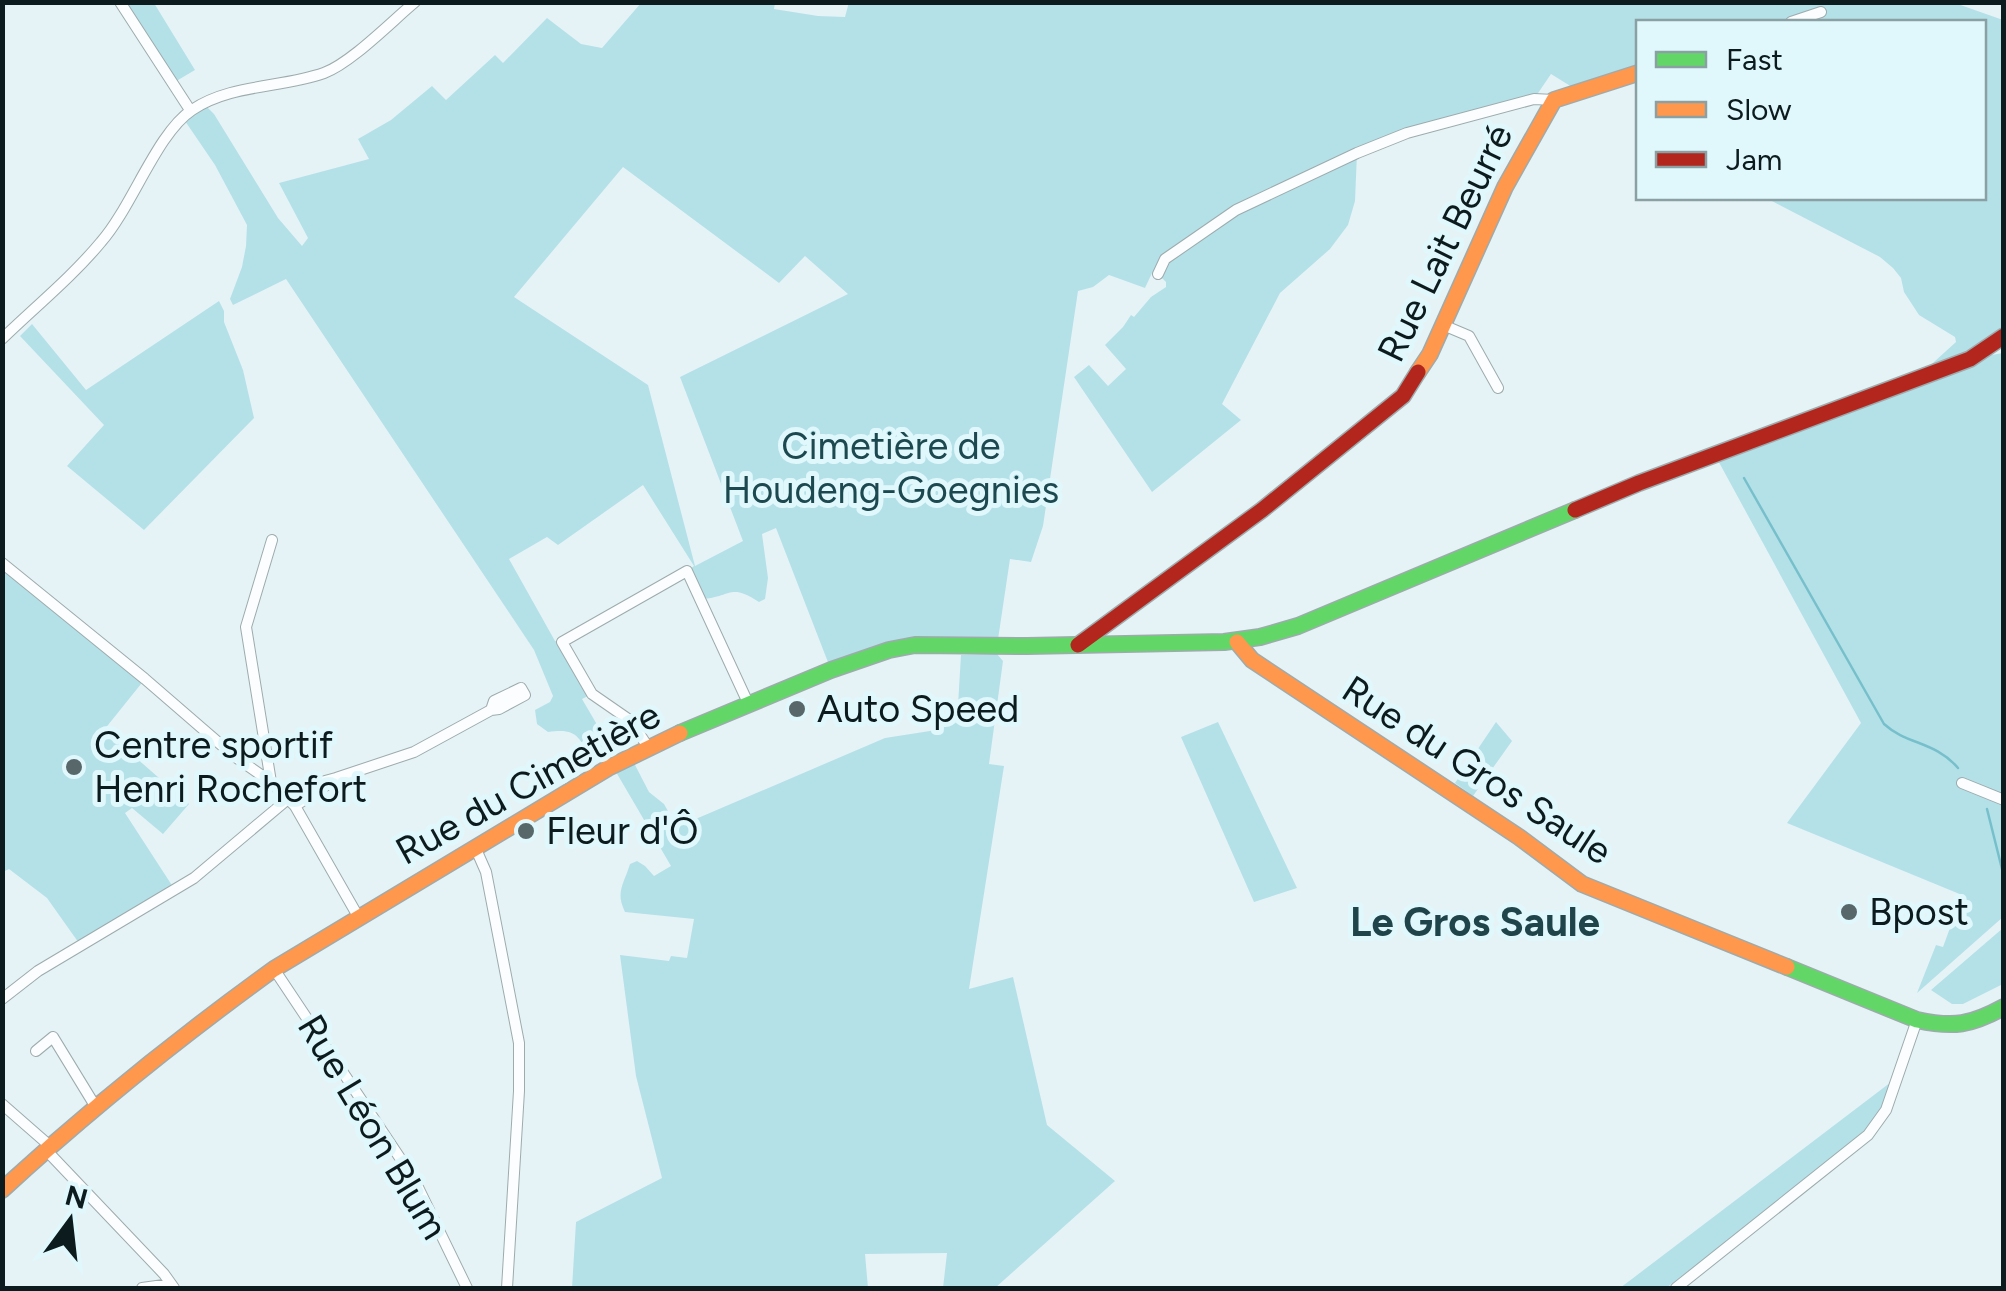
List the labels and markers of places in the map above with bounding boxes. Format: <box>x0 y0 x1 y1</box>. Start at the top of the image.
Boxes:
place label: Auto Speed <box>817 686 1019 732</box>
marker: Auto Speed <box>786 698 808 720</box>
place label: Centre sportif Henri Rochefort <box>94 722 367 812</box>
marker: Centre sportif Henri Rochefort <box>63 756 85 778</box>
place label: Fleur d'Ô <box>546 808 699 854</box>
marker: Fleur d'Ô <box>515 820 537 842</box>
place label: Bpost <box>1869 889 1969 935</box>
marker: Bpost <box>1838 901 1860 923</box>

